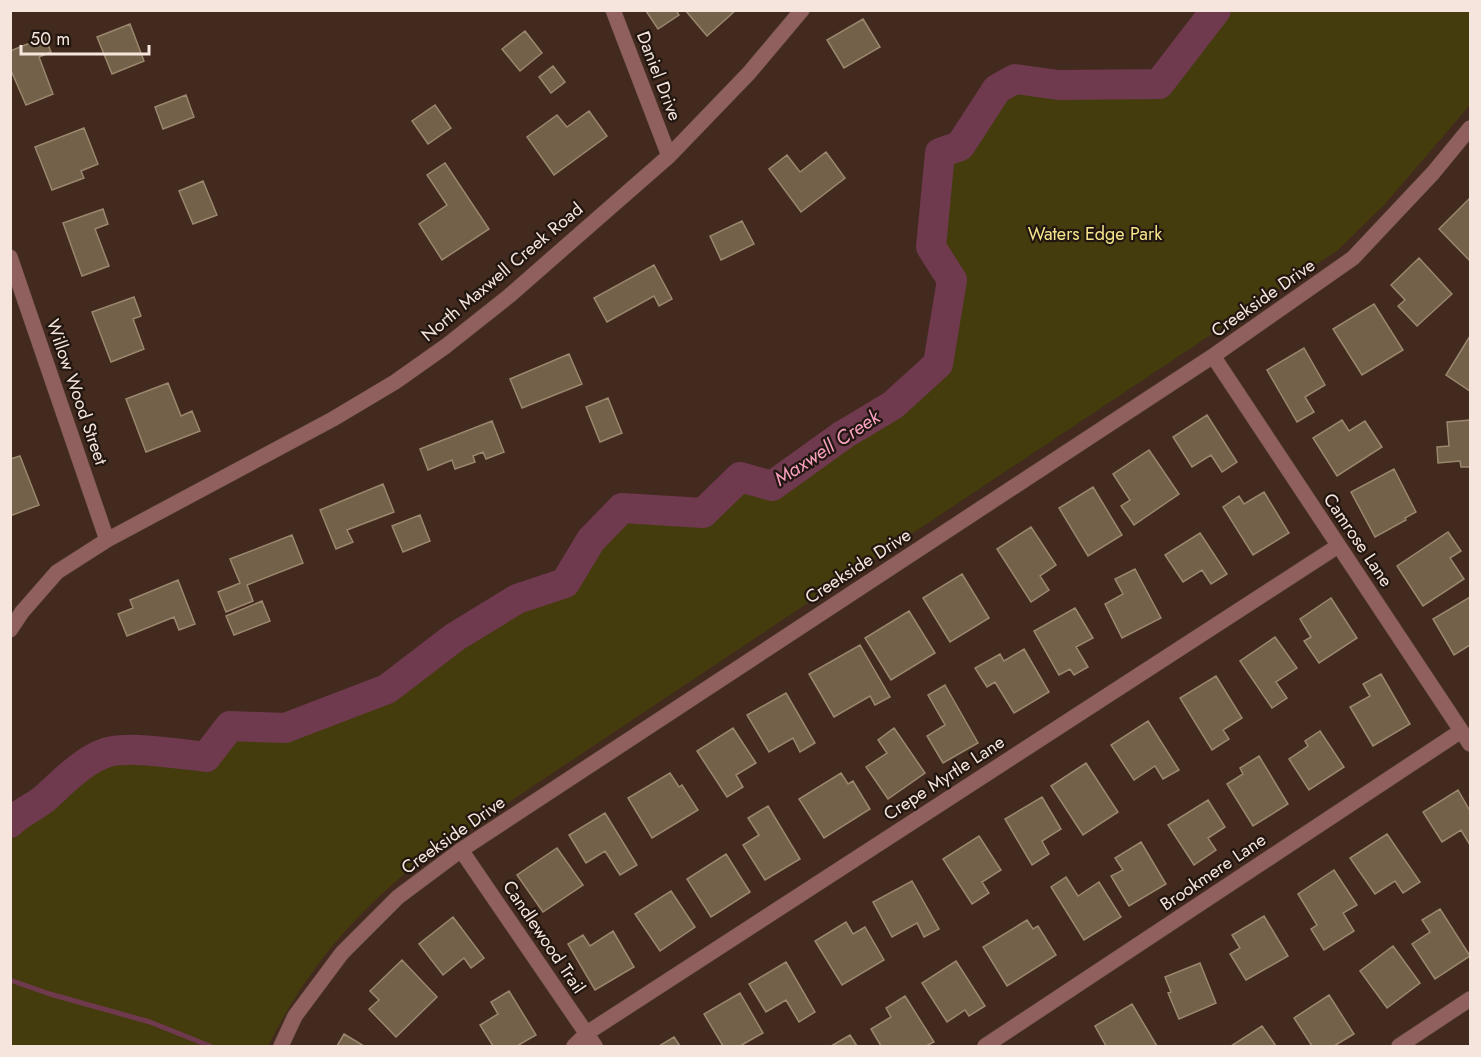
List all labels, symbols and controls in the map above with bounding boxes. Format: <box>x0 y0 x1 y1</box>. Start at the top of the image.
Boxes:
scale bar <box>21 18 148 56</box>
text: 50 m <box>30 26 70 52</box>
street label: Daniel Drive <box>630 28 688 124</box>
street label: North Maxwell Creek Road <box>415 196 589 348</box>
park label: Waters Edge Park <box>1028 221 1162 247</box>
street label: Creekside Drive <box>1206 252 1320 344</box>
street label: Willow Wood Street <box>40 316 114 469</box>
water label: Maxwell Creek <box>768 402 887 493</box>
street label: Camrose Lane <box>1317 488 1399 592</box>
street label: Creekside Drive <box>800 522 916 610</box>
street label: Crepe Myrtle Lane <box>878 729 1010 827</box>
street label: Creekside Drive <box>396 789 510 881</box>
street label: Brookmere Lane <box>1155 827 1271 917</box>
street label: Candlewood Trail <box>496 875 592 999</box>

